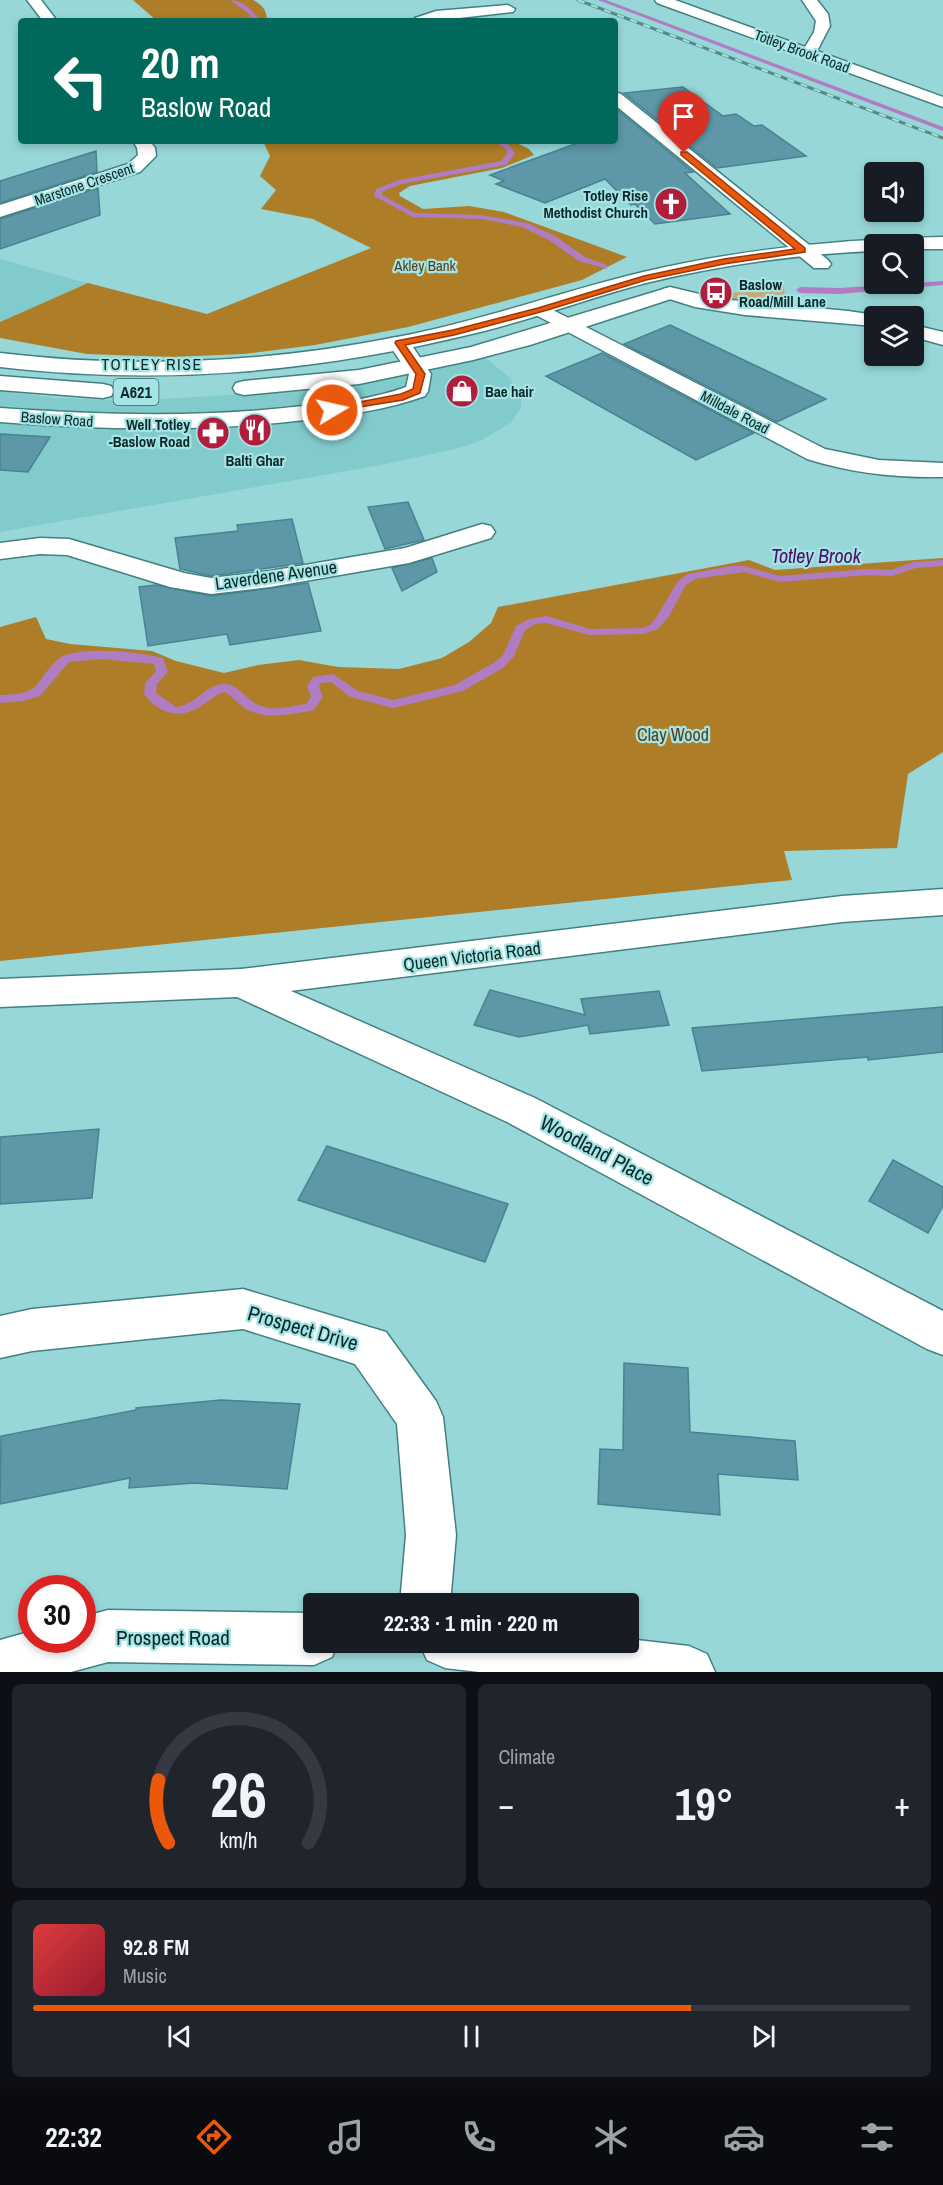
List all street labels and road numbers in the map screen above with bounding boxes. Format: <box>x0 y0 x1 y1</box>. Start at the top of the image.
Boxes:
street label: Totley Brook Road <box>751 24 853 78</box>
street label: Marstone Crescent <box>31 157 137 211</box>
road number: A621 <box>114 379 158 405</box>
street label: Milldale Road <box>697 385 773 439</box>
street label: Baslow Road <box>20 406 94 432</box>
street label: Laverdene Avenue <box>213 554 339 596</box>
street label: Queen Victoria Road <box>402 935 542 977</box>
street label: Woodland Place <box>535 1108 659 1192</box>
street label: Prospect Drive <box>244 1298 362 1358</box>
street label: Prospect Road <box>116 1623 230 1652</box>

